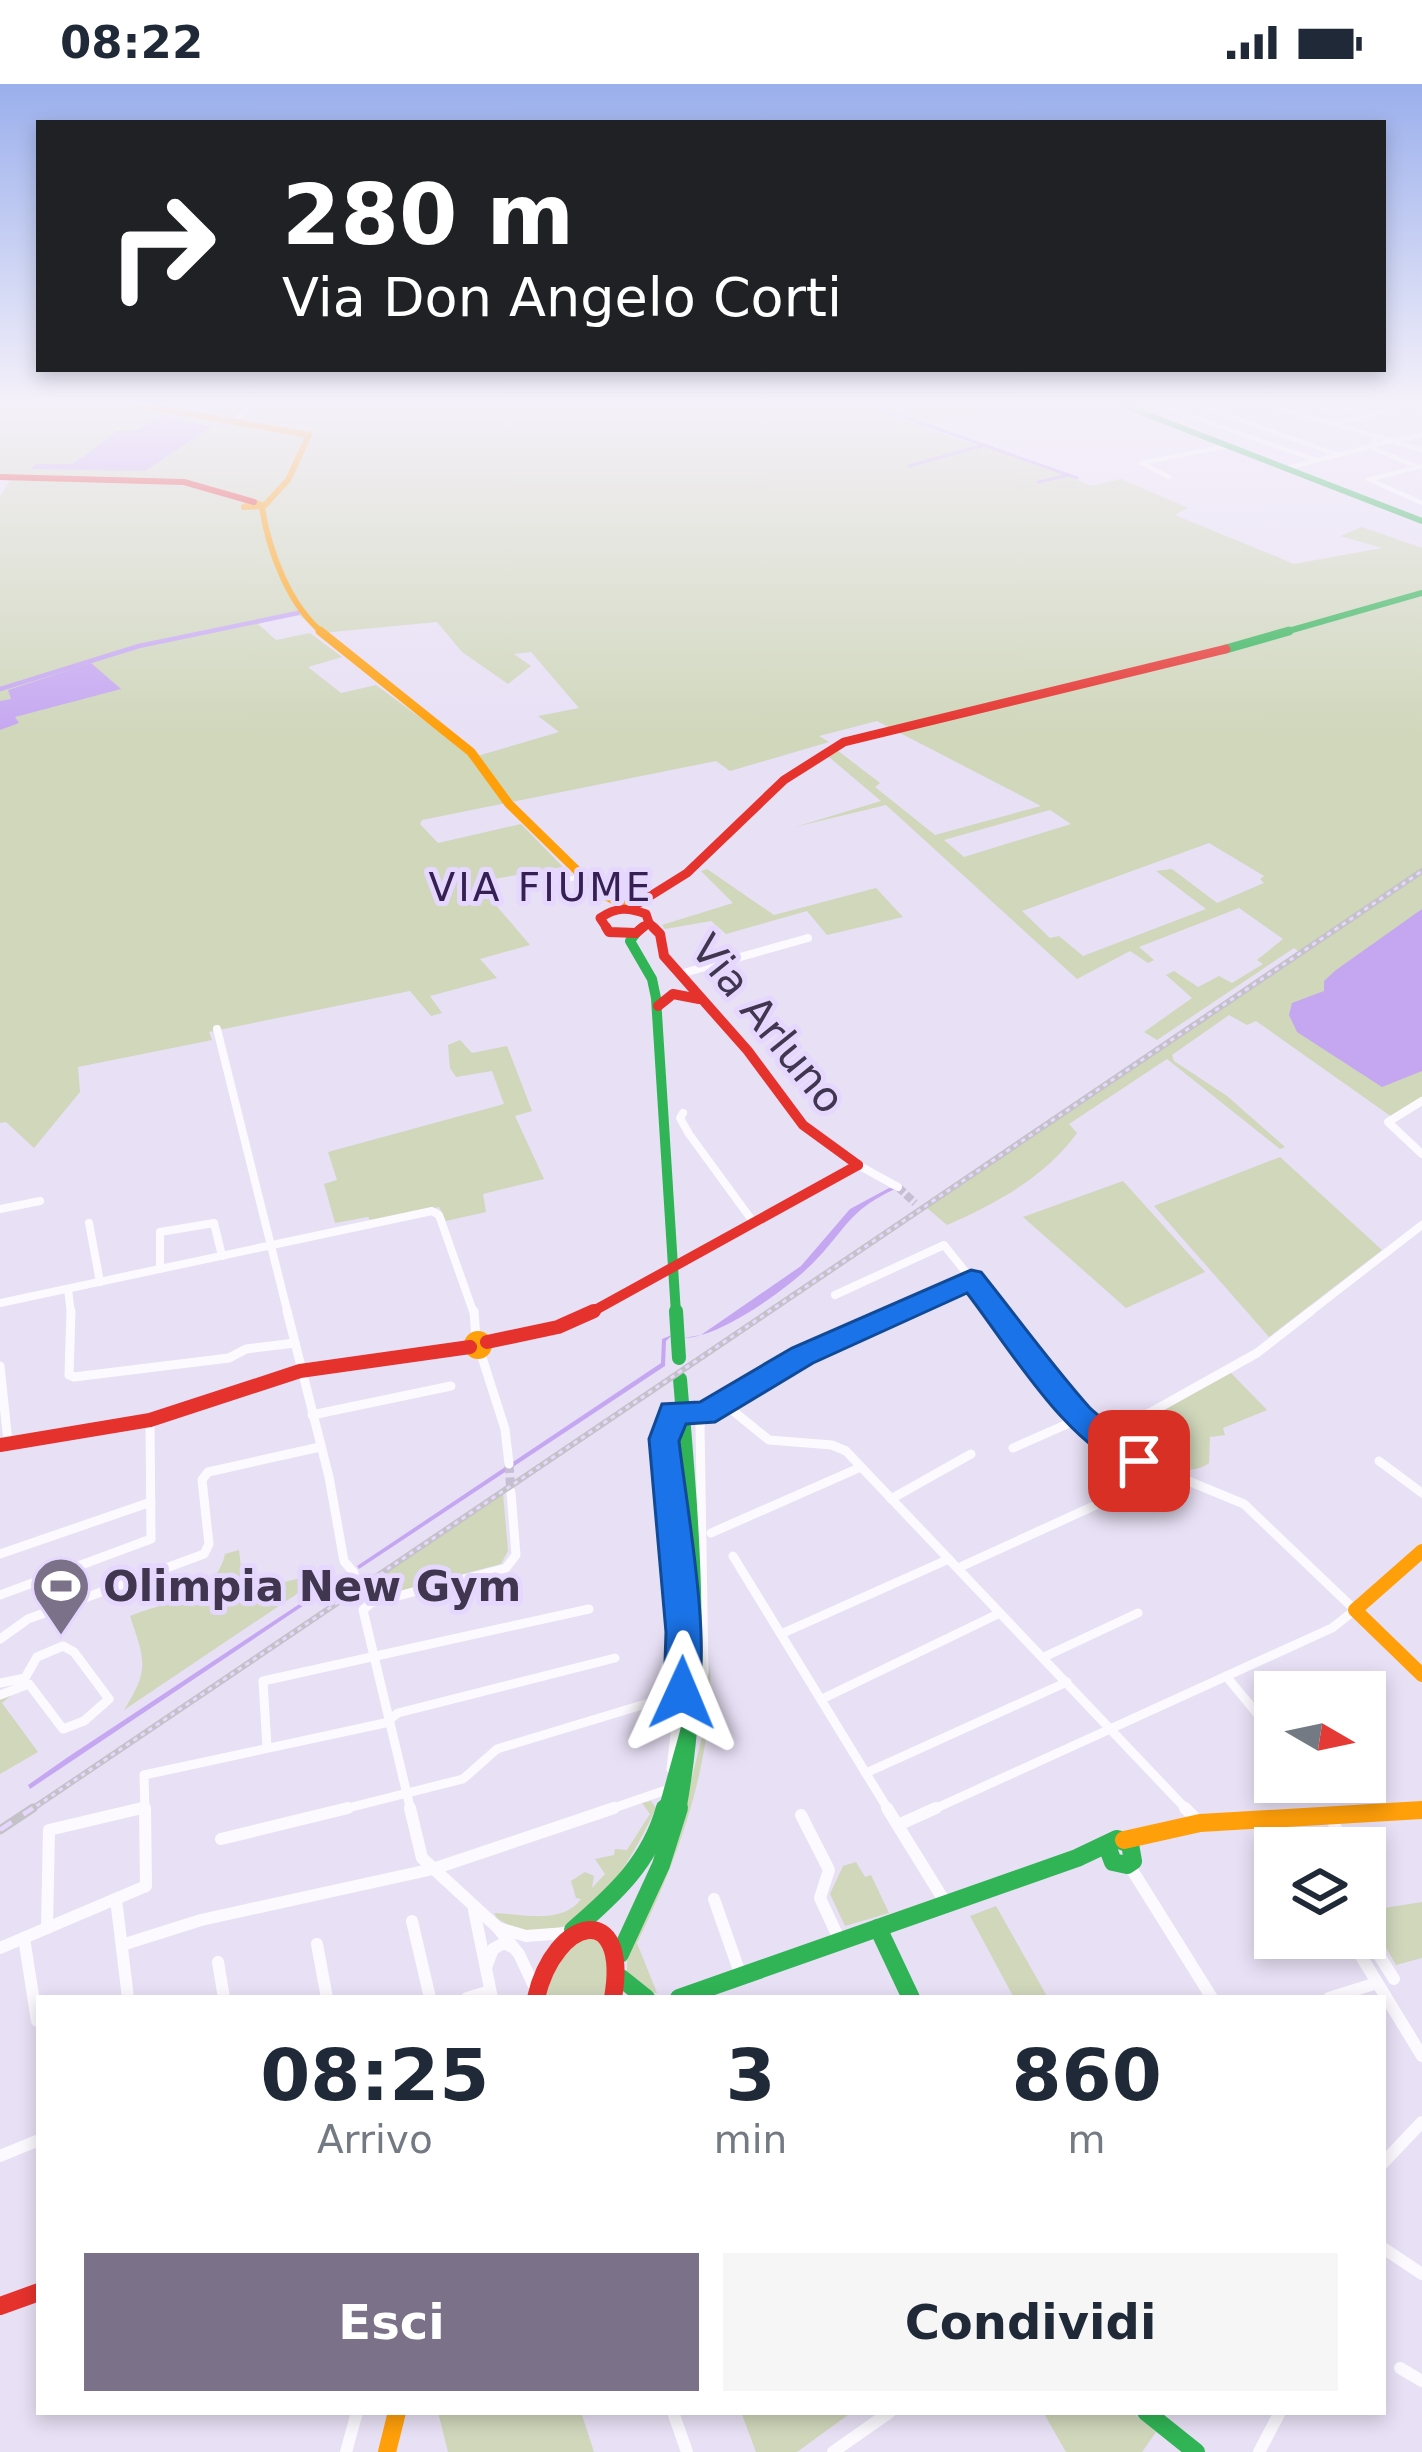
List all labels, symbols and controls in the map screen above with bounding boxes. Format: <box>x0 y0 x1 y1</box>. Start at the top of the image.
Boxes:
text: 08:22 <box>60 16 203 69</box>
text: 280 m <box>282 166 574 264</box>
icon: right <box>84 168 240 324</box>
text: Via Don Angelo Corti <box>282 266 842 329</box>
district label: VIA FIUME <box>428 865 654 910</box>
street label: Via Arluno <box>681 925 855 1123</box>
pin <box>1088 1410 1190 1512</box>
icon: arrive <box>1106 1428 1172 1494</box>
sports icon: Olimpia New Gym <box>30 1555 92 1637</box>
place label: Olimpia New Gym <box>103 1562 521 1611</box>
position arrow <box>619 1630 745 1756</box>
north arrow <box>1254 1671 1386 1803</box>
map controls <box>1254 1671 1386 1959</box>
button: layers <box>1254 1827 1386 1959</box>
text: 08:25 <box>260 2033 489 2117</box>
text: 3 <box>725 2033 775 2117</box>
text: 860 <box>1011 2033 1162 2117</box>
text: Arrivo <box>317 2117 433 2162</box>
text: min <box>714 2117 787 2162</box>
text: m <box>1068 2117 1106 2162</box>
button: Esci <box>84 2253 699 2391</box>
button: Condividi <box>723 2253 1338 2391</box>

